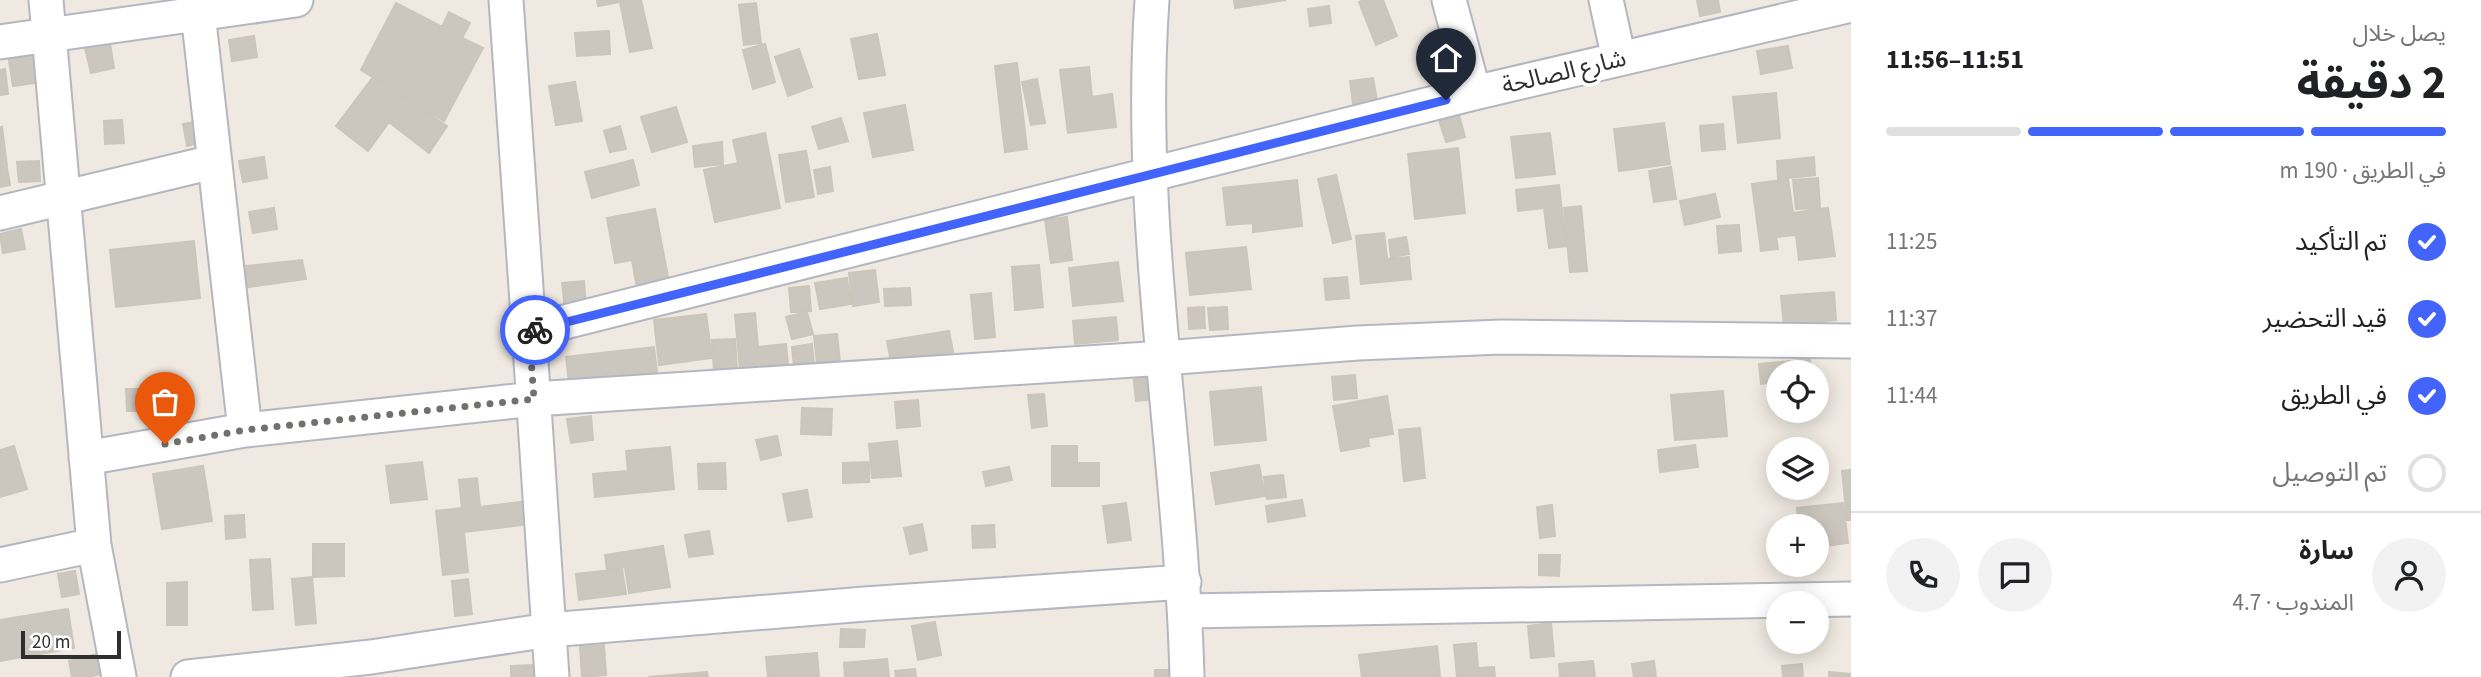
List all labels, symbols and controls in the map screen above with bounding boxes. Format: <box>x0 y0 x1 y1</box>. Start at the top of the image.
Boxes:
text: يصل خلال <box>2353 17 2446 50</box>
pin <box>1416 28 1476 100</box>
icon: home <box>1427 39 1465 77</box>
street label: شارع الصالحة <box>1498 41 1630 103</box>
text: 11:51–11:56 <box>1886 41 2024 78</box>
text: 2 دقيقة <box>2297 51 2446 116</box>
text: في الطريق · 190 m <box>2280 154 2446 187</box>
text: تم التأكيد <box>2295 223 2387 260</box>
icon: check <box>2408 223 2446 261</box>
text: 11:25 <box>1886 225 1937 258</box>
courier <box>500 295 570 365</box>
text: قيد التحضير <box>2263 300 2387 337</box>
icon: check <box>2408 300 2446 338</box>
text: 11:37 <box>1886 302 1937 335</box>
icon: bike <box>516 311 554 349</box>
map controls <box>1766 360 1829 654</box>
button: locate <box>1766 360 1829 423</box>
pin <box>135 372 195 444</box>
text: في الطريق <box>2281 377 2387 414</box>
icon: check <box>2408 377 2446 415</box>
text: 11:44 <box>1886 379 1937 412</box>
icon: bag <box>146 383 184 421</box>
button: layers <box>1766 437 1829 500</box>
text: تم التوصيل <box>2272 454 2387 491</box>
button: + <box>1766 514 1829 577</box>
text: سارة <box>2299 532 2354 569</box>
button: phone <box>1886 538 1960 612</box>
button: chat <box>1978 538 2052 612</box>
button: person <box>2372 538 2446 612</box>
text: المندوب · 4.7 <box>2232 586 2354 619</box>
button: − <box>1766 591 1829 654</box>
scale bar <box>21 628 121 660</box>
text: 20 m <box>32 629 70 656</box>

